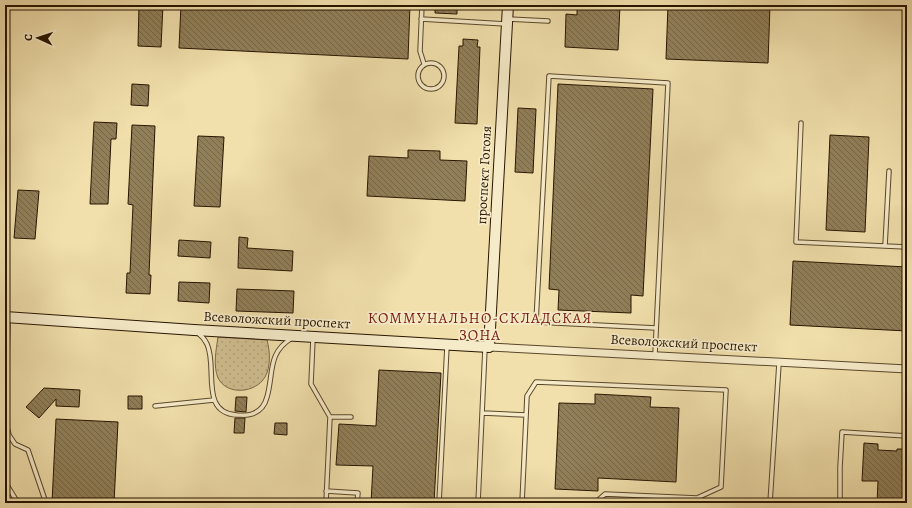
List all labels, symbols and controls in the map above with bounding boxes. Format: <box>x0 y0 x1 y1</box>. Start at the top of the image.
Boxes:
north arrow <box>18 18 58 58</box>
text: С <box>21 34 36 41</box>
street label: проспект Гоголя <box>472 125 496 225</box>
street label: Всеволожский проспект <box>203 307 351 333</box>
district label: КОММУНАЛЬНО-СКЛАДСКАЯ ЗОНА <box>368 308 592 345</box>
street label: Всеволожский проспект <box>610 330 758 356</box>

